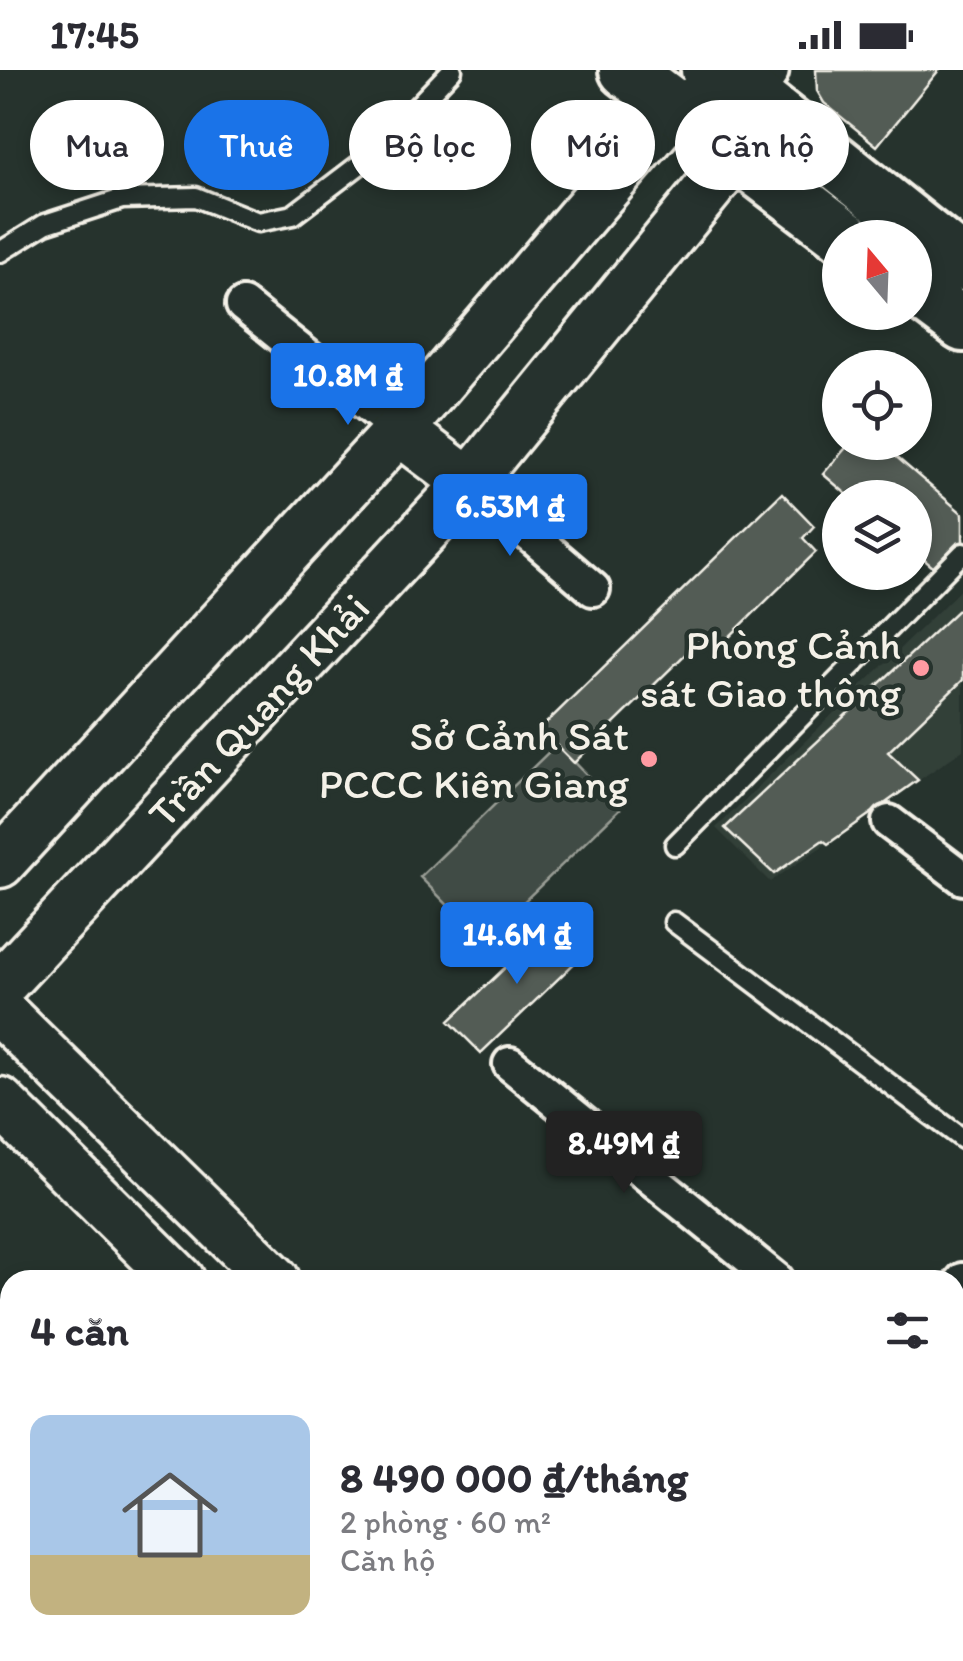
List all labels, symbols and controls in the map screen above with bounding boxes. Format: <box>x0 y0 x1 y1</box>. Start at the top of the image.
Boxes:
text: 17:45 <box>50 12 139 58</box>
chip: Mua <box>30 100 164 190</box>
chip: Thuê <box>184 100 329 190</box>
chip: Bộ lọc <box>349 100 511 190</box>
chip: Mới <box>531 100 655 190</box>
chip: Căn hộ <box>675 100 849 190</box>
north arrow <box>822 220 932 330</box>
map controls <box>822 220 932 590</box>
pin: 10.8M ₫ <box>256 343 440 428</box>
button: locate <box>822 350 932 460</box>
text: 10.8M ₫ <box>293 356 403 394</box>
pin: 6.53M ₫ <box>418 474 602 559</box>
button: layers <box>822 480 932 590</box>
text: 6.53M ₫ <box>455 487 565 525</box>
street label: Trần Quang Khải <box>137 583 380 838</box>
place label: Phòng Cảnh sát Giao thông <box>640 619 901 718</box>
marker: Phòng Cảnh sát Giao thông <box>910 657 932 679</box>
place label: Sở Cảnh Sát PCCC Kiên Giang <box>319 710 629 809</box>
marker: Sở Cảnh Sát PCCC Kiên Giang <box>638 748 660 770</box>
pin: 14.6M ₫ <box>425 902 609 987</box>
text: 14.6M ₫ <box>462 915 572 953</box>
pin: 8.49M ₫ <box>532 1111 716 1196</box>
text: 8.49M ₫ <box>568 1124 680 1162</box>
icon: filters <box>880 1303 935 1358</box>
text: 4 căn <box>30 1305 129 1356</box>
text: 8 490 000 ₫/tháng <box>340 1452 688 1503</box>
icon: home <box>110 1455 230 1575</box>
text: 2 phòng · 60 m² <box>340 1503 551 1541</box>
text: Căn hộ <box>340 1541 435 1579</box>

